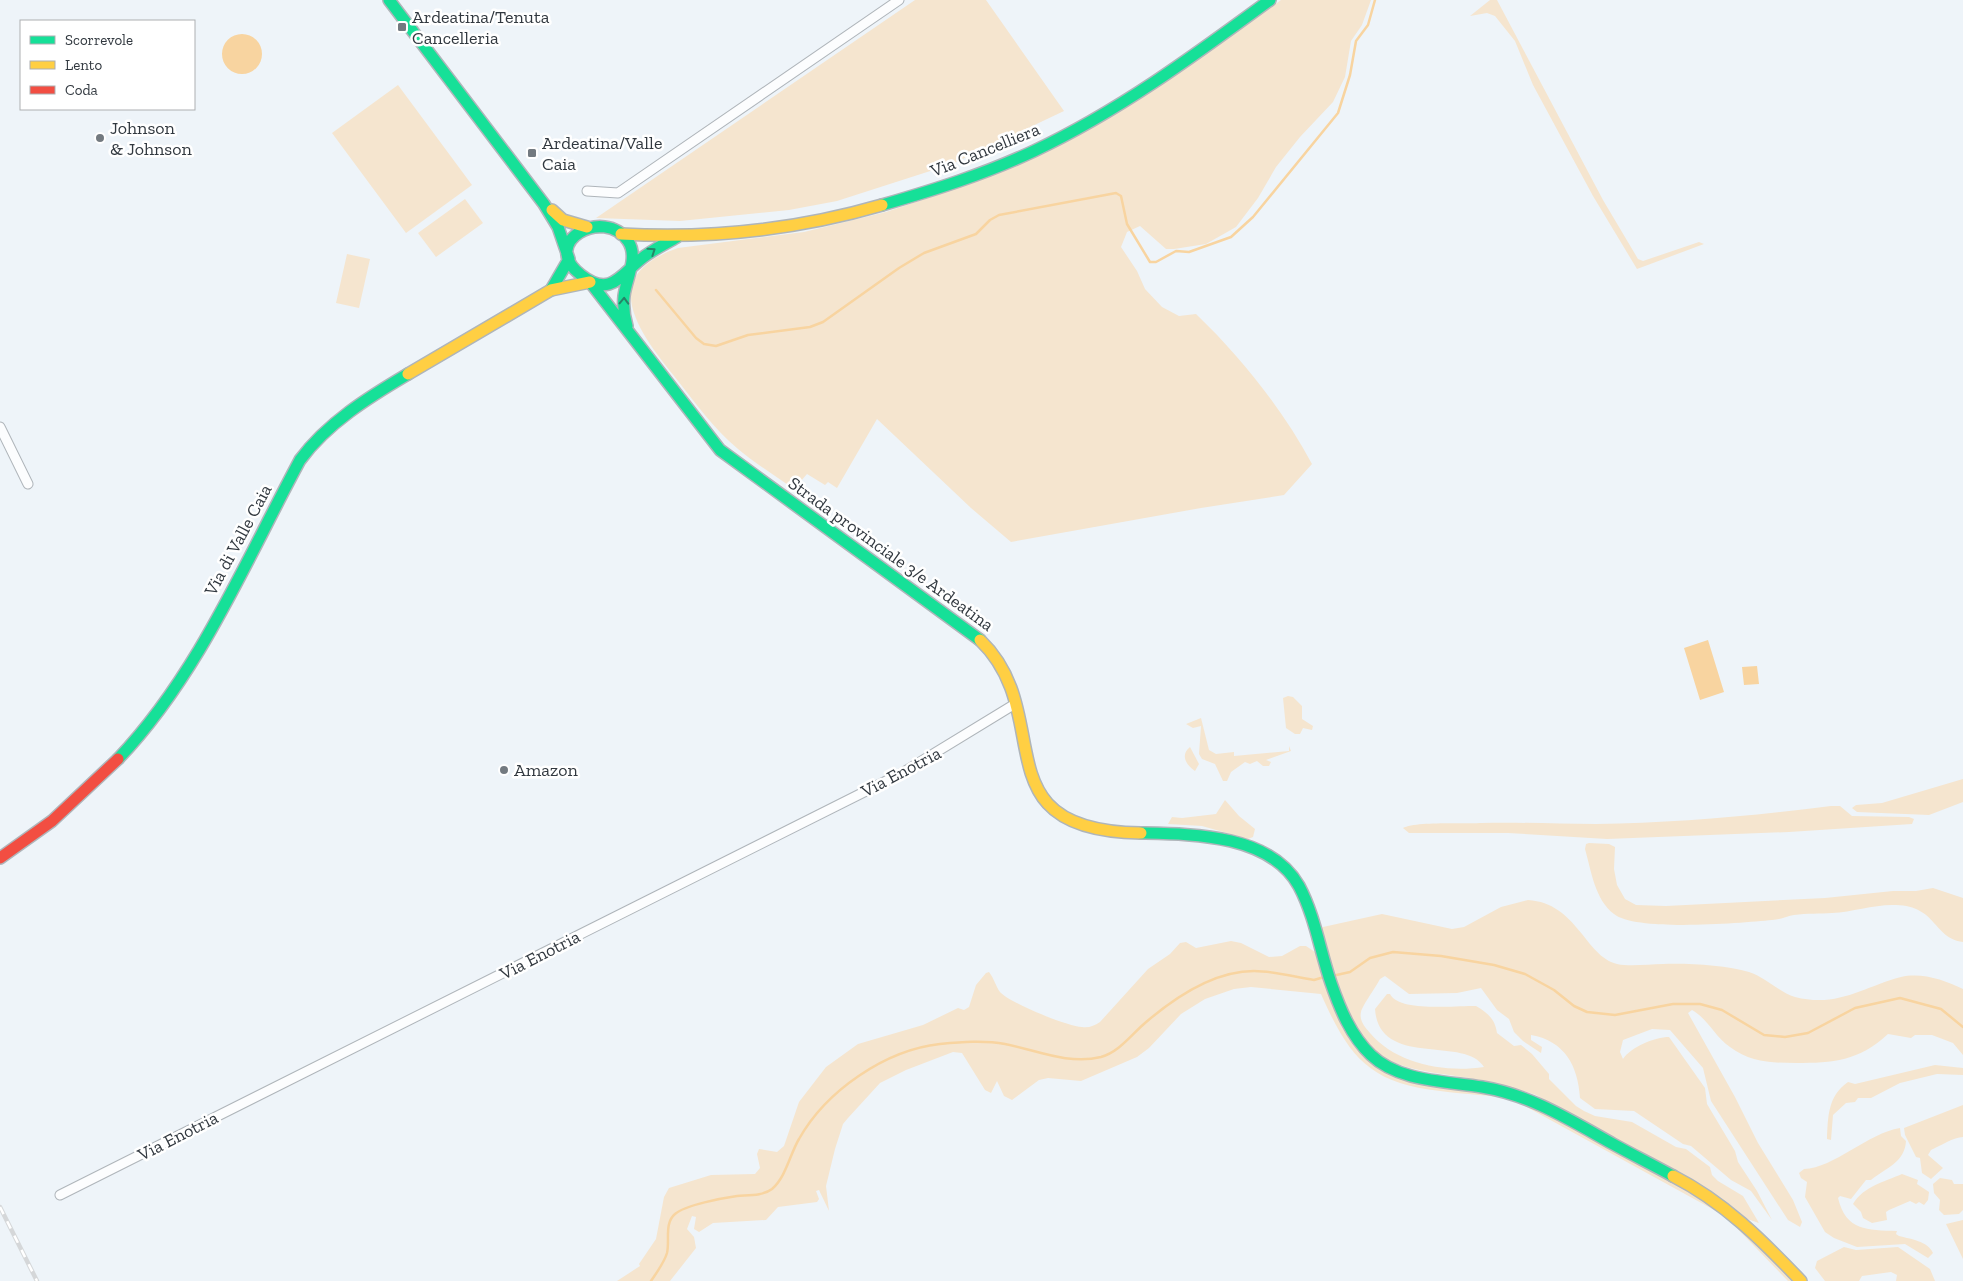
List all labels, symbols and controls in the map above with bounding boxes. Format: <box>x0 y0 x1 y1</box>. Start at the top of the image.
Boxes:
place label: Ardeatina/Tenuta Cancelleria <box>412 6 550 49</box>
legend <box>20 20 195 110</box>
marker: Ardeatina/Tenuta Cancelleria <box>396 21 408 33</box>
text: Scorrevole <box>65 31 133 49</box>
text: Lento <box>65 56 102 74</box>
text: Coda <box>65 81 98 99</box>
place label: Johnson & Johnson <box>110 117 192 160</box>
street label: Via Cancelliera <box>926 118 1043 182</box>
marker: Johnson & Johnson <box>94 132 106 144</box>
place label: Ardeatina/Valle Caia <box>542 132 662 175</box>
marker: Ardeatina/Valle Caia <box>526 147 538 159</box>
one-way arrow <box>647 248 656 258</box>
one-way arrow <box>619 297 630 305</box>
street label: Strada provinciale 3/e Ardeatina <box>784 472 998 636</box>
street label: Via di Valle Caia <box>199 480 277 600</box>
street label: Via Enotria <box>856 742 945 803</box>
place label: Amazon <box>514 759 578 781</box>
marker: Amazon <box>498 764 510 776</box>
street label: Via Enotria <box>495 925 584 985</box>
street label: Via Enotria <box>133 1106 222 1166</box>

